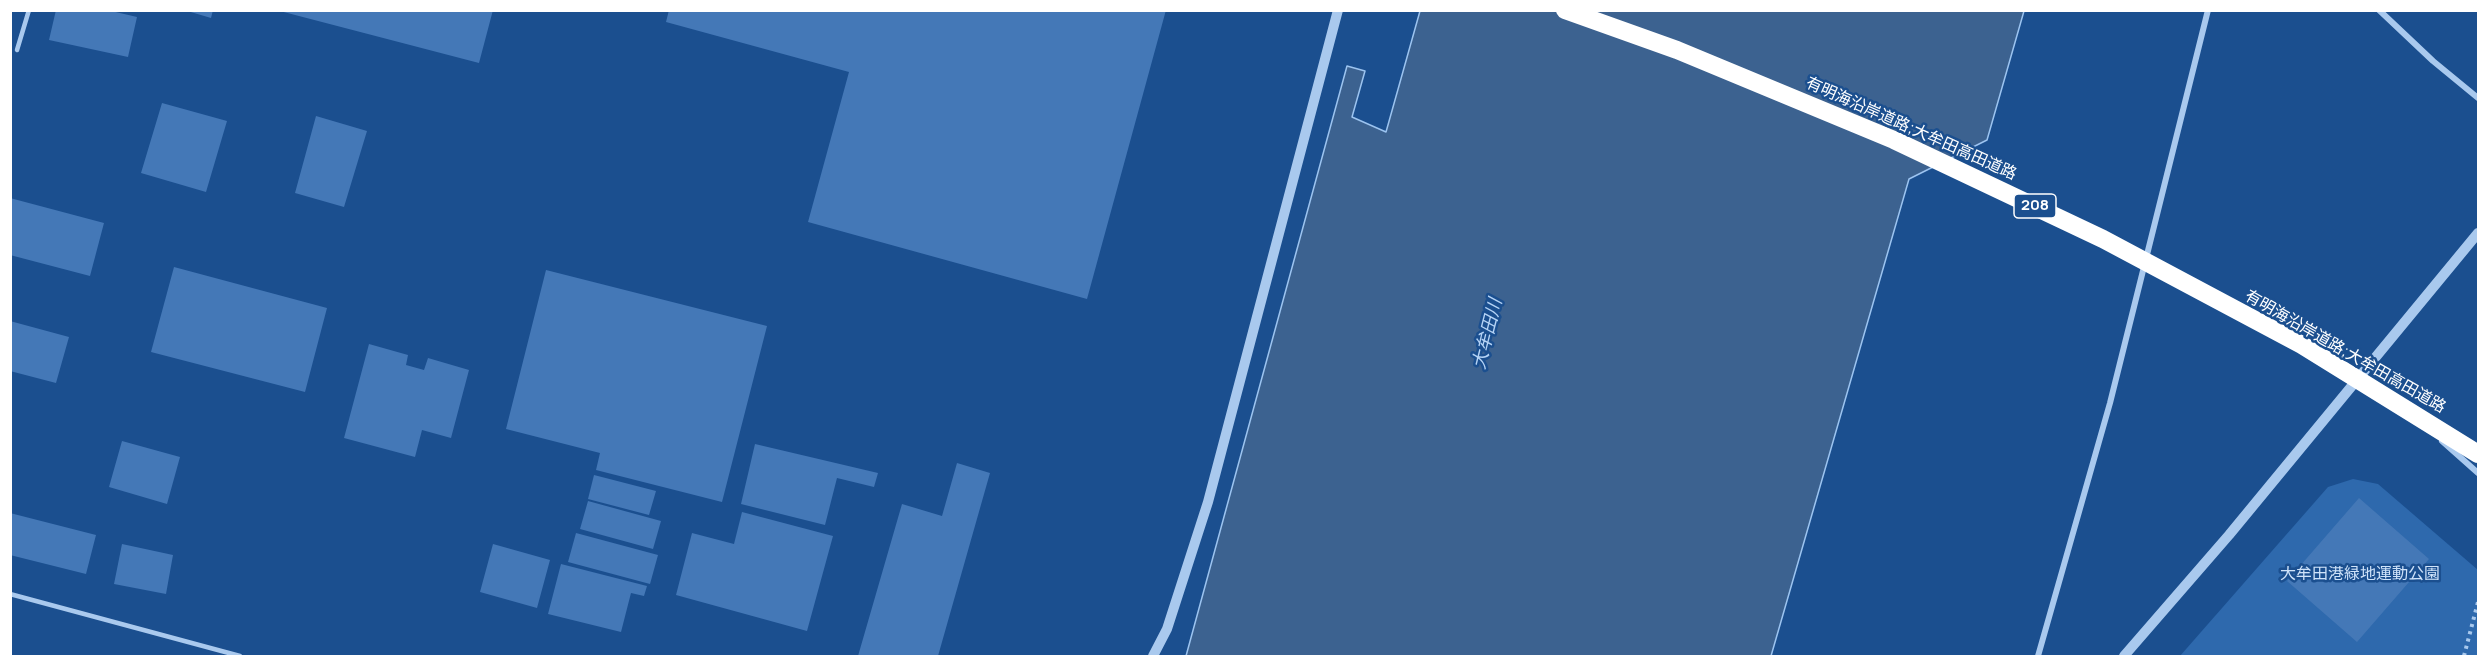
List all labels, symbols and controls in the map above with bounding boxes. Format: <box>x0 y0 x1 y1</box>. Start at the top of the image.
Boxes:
street label: 有明海沿岸道路;大牟田高田道路 <box>1803 74 2019 184</box>
road number: 208 <box>2014 194 2056 218</box>
street label: 有明海沿岸道路;大牟田高田道路 <box>2241 286 2449 418</box>
water label: 大牟田川 <box>1469 296 1507 372</box>
park label: 大牟田港緑地運動公園 <box>2280 565 2440 585</box>

